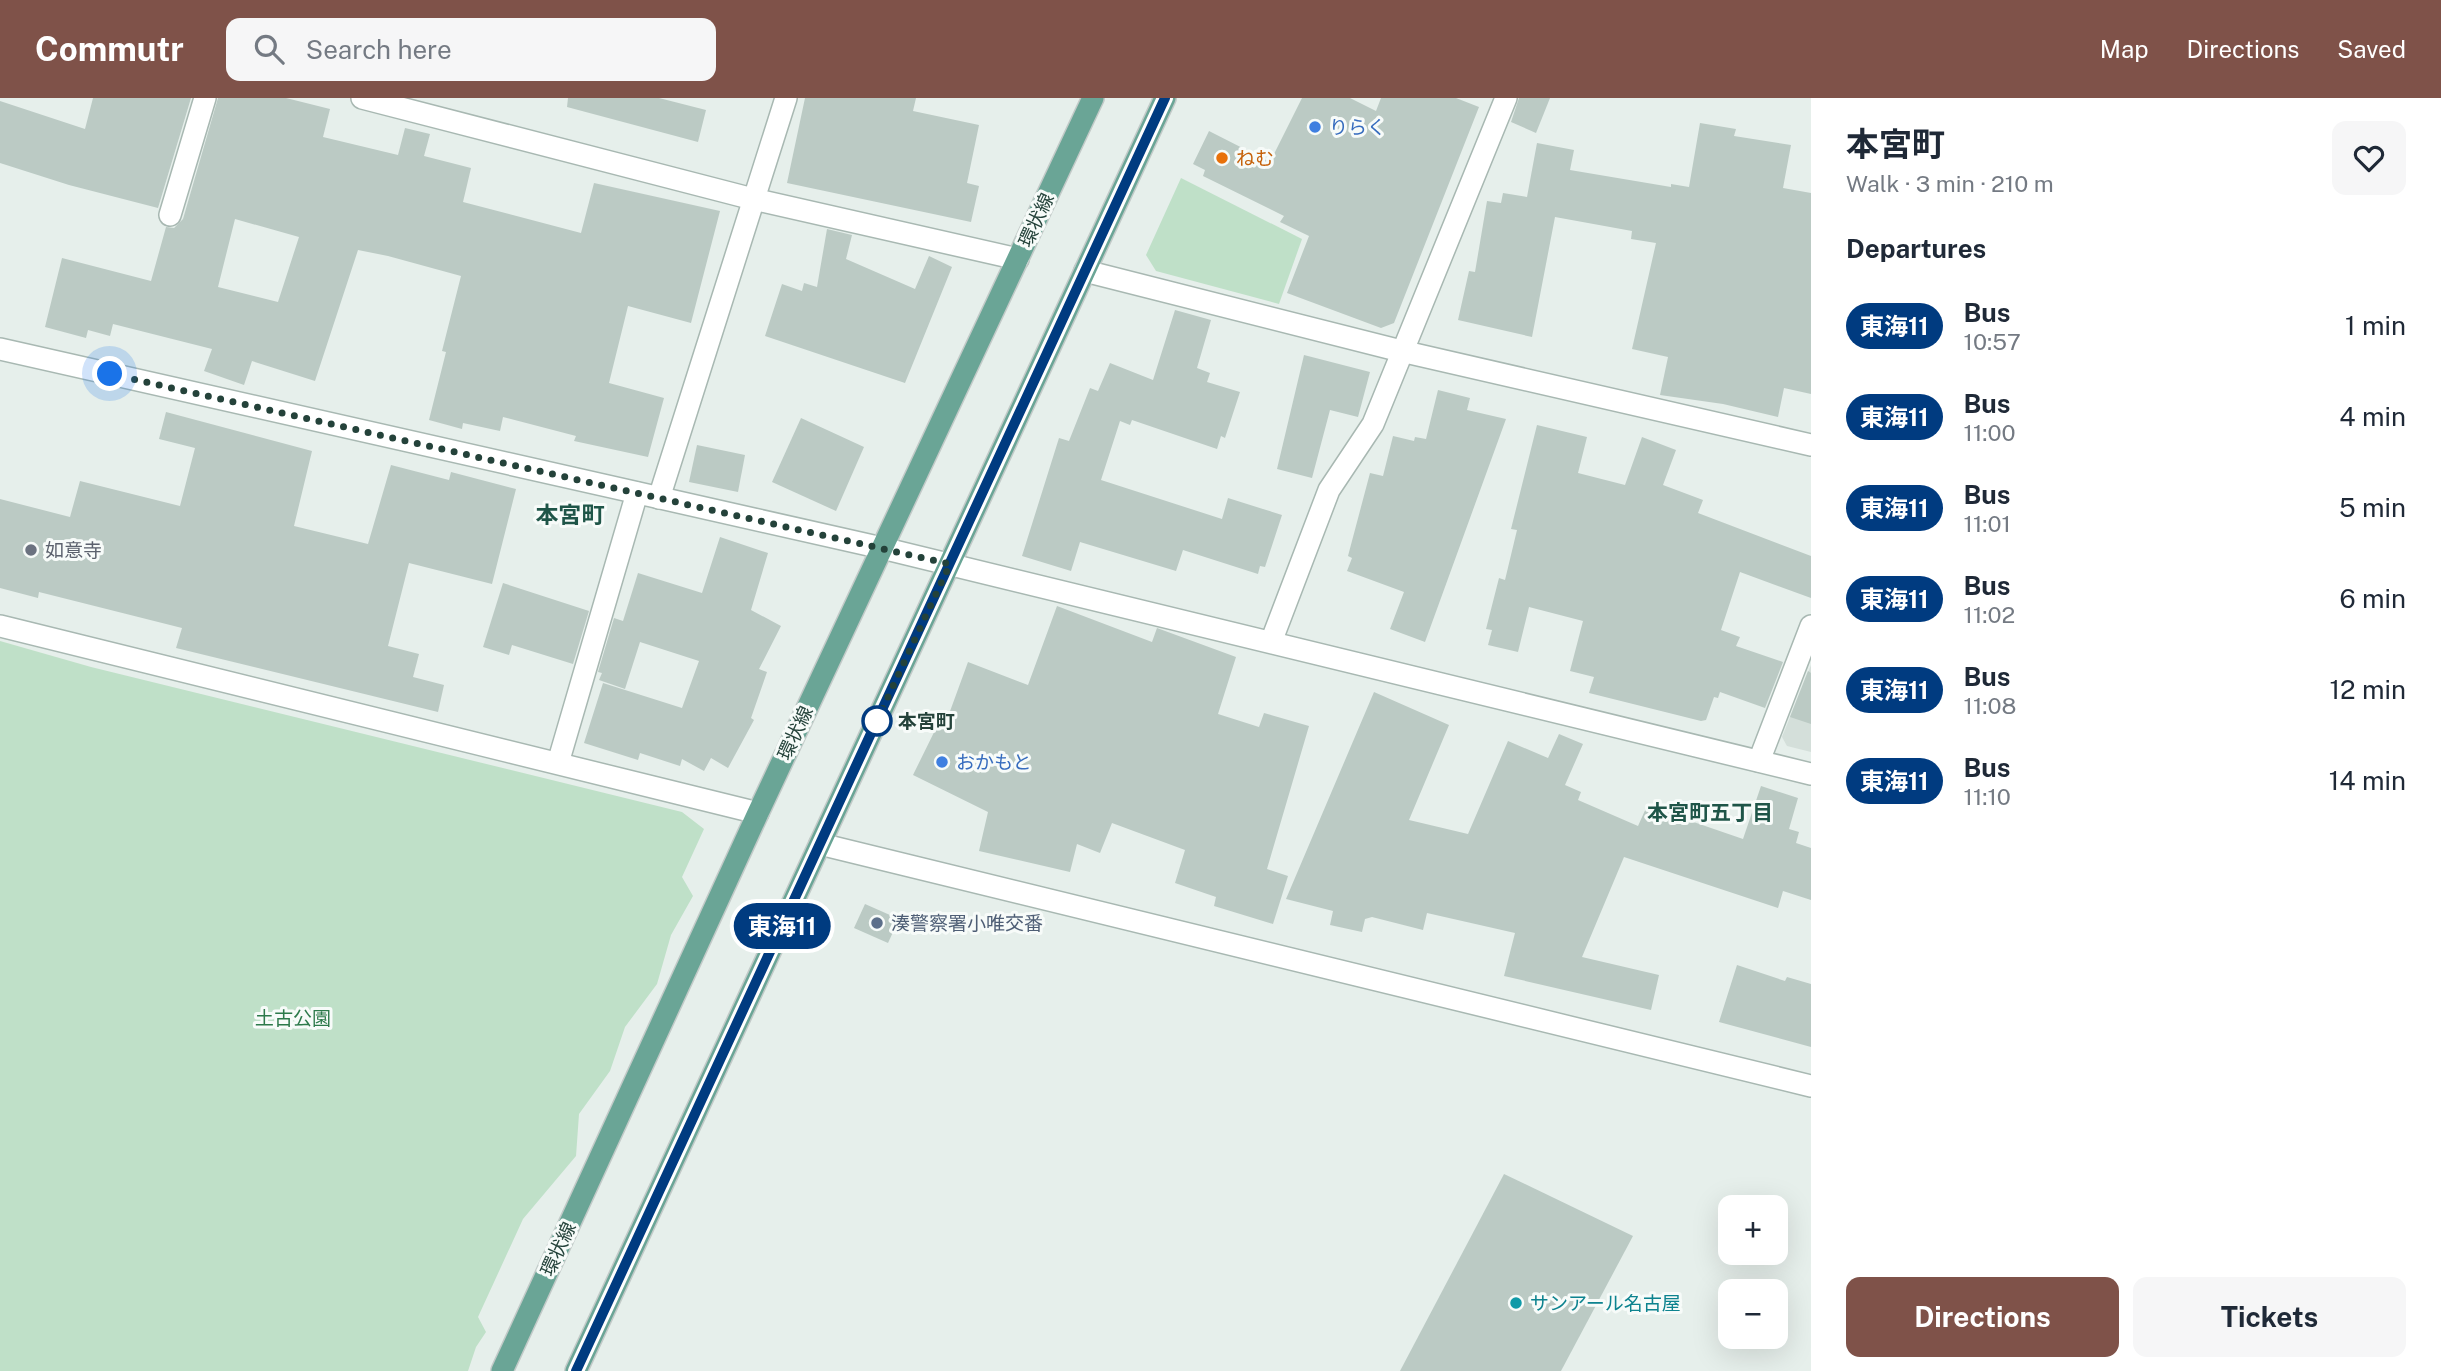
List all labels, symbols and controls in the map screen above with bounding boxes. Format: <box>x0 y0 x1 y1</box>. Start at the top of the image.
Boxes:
search box <box>226 18 716 81</box>
text: Commutr <box>35 30 184 68</box>
icon: search <box>250 30 288 68</box>
text: Search here <box>306 34 452 65</box>
text: Map <box>2100 35 2149 63</box>
text: Directions <box>2187 35 2299 63</box>
text: Saved <box>2337 35 2406 63</box>
place label: りらく <box>1329 116 1386 138</box>
marker: りらく <box>1307 119 1323 135</box>
button: heart <box>2332 121 2406 195</box>
text: 本宮町 <box>1846 125 1945 163</box>
place label: ねむ <box>1236 147 1274 169</box>
marker: ねむ <box>1214 150 1230 166</box>
text: Walk · 3 min · 210 m <box>1846 170 2054 197</box>
street label: 環状線 <box>1014 190 1058 250</box>
text: Departures <box>1846 233 1986 264</box>
text: Bus <box>1964 297 2011 328</box>
text: 1 min <box>2345 310 2406 341</box>
text: 東海11 <box>1860 312 1929 340</box>
text: 10:57 <box>1964 328 2021 355</box>
your location <box>92 356 127 391</box>
text: Bus <box>1964 388 2011 419</box>
text: 4 min <box>2339 401 2406 432</box>
text: 東海11 <box>1860 403 1929 431</box>
text: 11:00 <box>1964 419 2015 446</box>
text: Bus <box>1964 479 2011 510</box>
text: 5 min <box>2339 492 2406 523</box>
text: 東海11 <box>1860 494 1929 522</box>
district label: 本宮町 <box>536 501 605 528</box>
text: 11:01 <box>1964 510 2011 537</box>
place label: 如意寺 <box>45 539 102 561</box>
marker: 如意寺 <box>23 542 39 558</box>
text: Bus <box>1964 570 2011 601</box>
text: 6 min <box>2339 583 2406 614</box>
text: 東海11 <box>1860 585 1929 613</box>
text: 11:02 <box>1964 601 2015 628</box>
text: Bus <box>1964 661 2011 692</box>
text: 12 min <box>2330 674 2406 705</box>
text: 東海11 <box>1860 676 1929 704</box>
text: 11:08 <box>1964 692 2016 719</box>
street label: 環状線 <box>773 703 817 763</box>
marker: 本宮町 <box>862 706 892 736</box>
place label: 本宮町 <box>898 710 955 732</box>
place label: おかもと <box>956 751 1032 773</box>
text: Bus <box>1964 752 2011 783</box>
marker: おかもと <box>934 754 950 770</box>
text: 14 min <box>2329 765 2406 796</box>
text: 東海11 <box>1860 767 1929 795</box>
text: 11:10 <box>1964 783 2011 810</box>
district label: 本宮町五丁目 <box>1647 800 1773 825</box>
line badge: 東海11 <box>733 903 831 949</box>
text: 東海11 <box>748 912 816 940</box>
place label: 湊警察署小唯交番 <box>891 912 1043 934</box>
marker: 湊警察署小唯交番 <box>869 915 885 931</box>
park label: 土古公園 <box>255 1007 331 1029</box>
map controls <box>1718 1195 1788 1349</box>
button: + <box>1718 1195 1788 1265</box>
street label: 環状線 <box>536 1219 580 1279</box>
button: Directions <box>1846 1277 2119 1357</box>
button: Tickets <box>2133 1277 2406 1357</box>
button: − <box>1718 1279 1788 1349</box>
place label: サンアール名古屋 <box>1530 1292 1681 1314</box>
marker: サンアール名古屋 <box>1508 1295 1524 1311</box>

